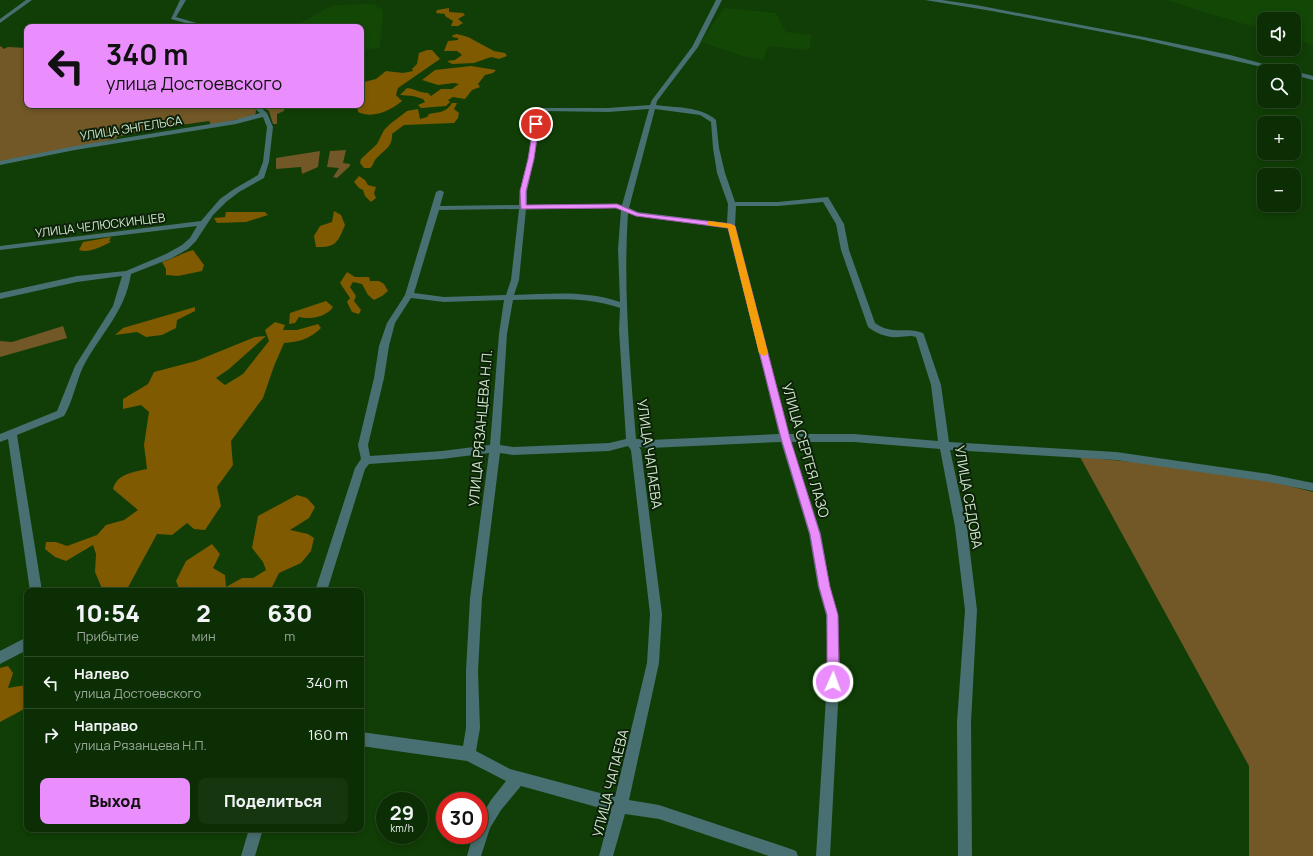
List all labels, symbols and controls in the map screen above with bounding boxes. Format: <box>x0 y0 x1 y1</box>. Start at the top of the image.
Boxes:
map controls <box>1257 12 1301 212</box>
button: sound <box>1257 12 1301 56</box>
text: 340 m <box>106 35 189 73</box>
icon: left <box>40 40 92 92</box>
button: search <box>1257 64 1301 108</box>
text: улица Достоевского <box>106 71 282 95</box>
pin <box>519 107 553 141</box>
street label: УЛИЦА ЭНГЕЛЬСА <box>79 111 184 144</box>
icon: arrive <box>525 113 547 135</box>
button: + <box>1257 116 1301 160</box>
button: − <box>1257 168 1301 212</box>
street label: УЛИЦА ЧЕЛЮСКИНЦЕВ <box>34 209 166 241</box>
street label: УЛИЦА РЯЗАНЦЕВА Н.П. <box>464 349 496 507</box>
street label: УЛИЦА СЕРГЕЯ ЛАЗО <box>778 380 834 520</box>
street label: УЛИЦА ЧАПАЕВА <box>633 398 667 510</box>
street label: УЛИЦА СЕДОВА <box>951 444 987 550</box>
text: 10:54 <box>76 596 140 629</box>
text: 2 <box>196 596 211 629</box>
text: 630 <box>267 596 312 629</box>
text: Прибытие <box>77 627 139 645</box>
text: мин <box>192 627 216 645</box>
text: m <box>284 627 295 645</box>
position arrow <box>812 661 854 703</box>
text: Налево <box>74 663 129 684</box>
icon: left <box>40 672 62 694</box>
text: 340 m <box>306 672 348 693</box>
text: улица Достоевского <box>74 684 201 702</box>
text: Направо <box>74 715 138 736</box>
icon: right <box>40 724 62 746</box>
text: 160 m <box>308 724 348 745</box>
street label: УЛИЦА ЧАПАЕВА <box>587 727 633 839</box>
text: улица Рязанцева Н.П. <box>74 736 207 754</box>
button: Выход <box>40 778 190 824</box>
button: Поделиться <box>198 778 348 824</box>
speed limit sign: 30 <box>436 792 488 844</box>
text: 29 <box>390 799 414 826</box>
text: km/h <box>390 821 414 835</box>

